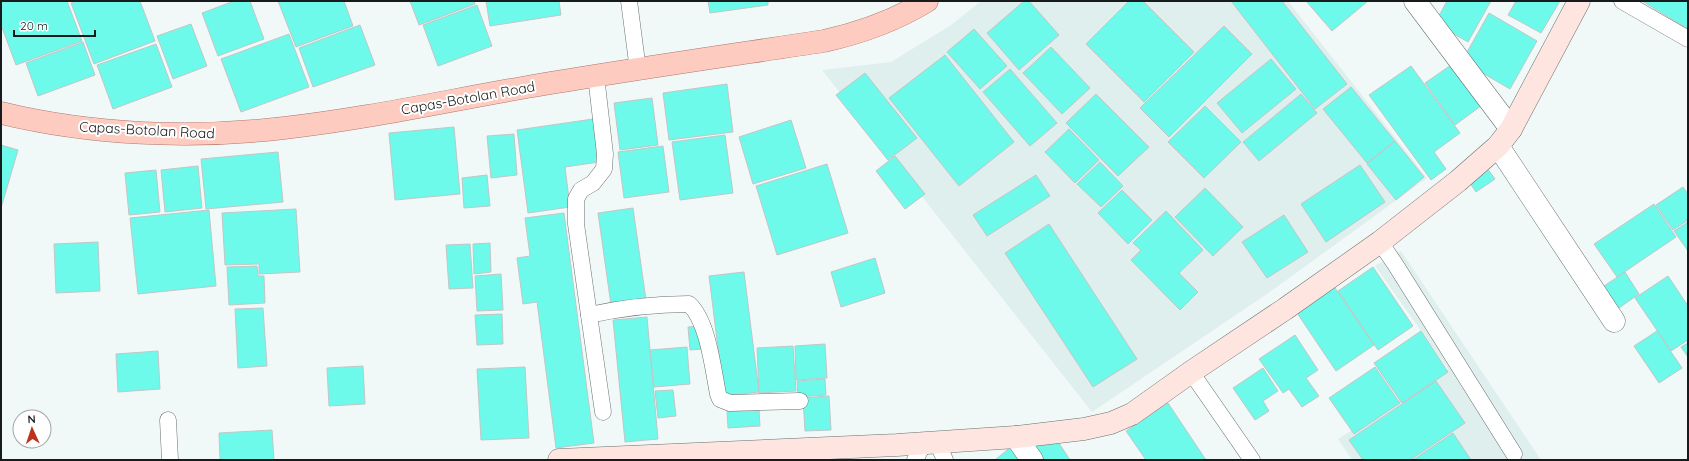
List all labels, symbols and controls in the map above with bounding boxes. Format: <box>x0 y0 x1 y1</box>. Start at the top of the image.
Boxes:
scale bar <box>14 12 95 38</box>
text: 20 m <box>20 18 48 33</box>
street label: Capas-Botolan Road <box>400 77 536 119</box>
street label: Capas-Botolan Road <box>79 117 215 143</box>
north arrow <box>12 409 52 449</box>
text: N <box>27 412 36 426</box>

